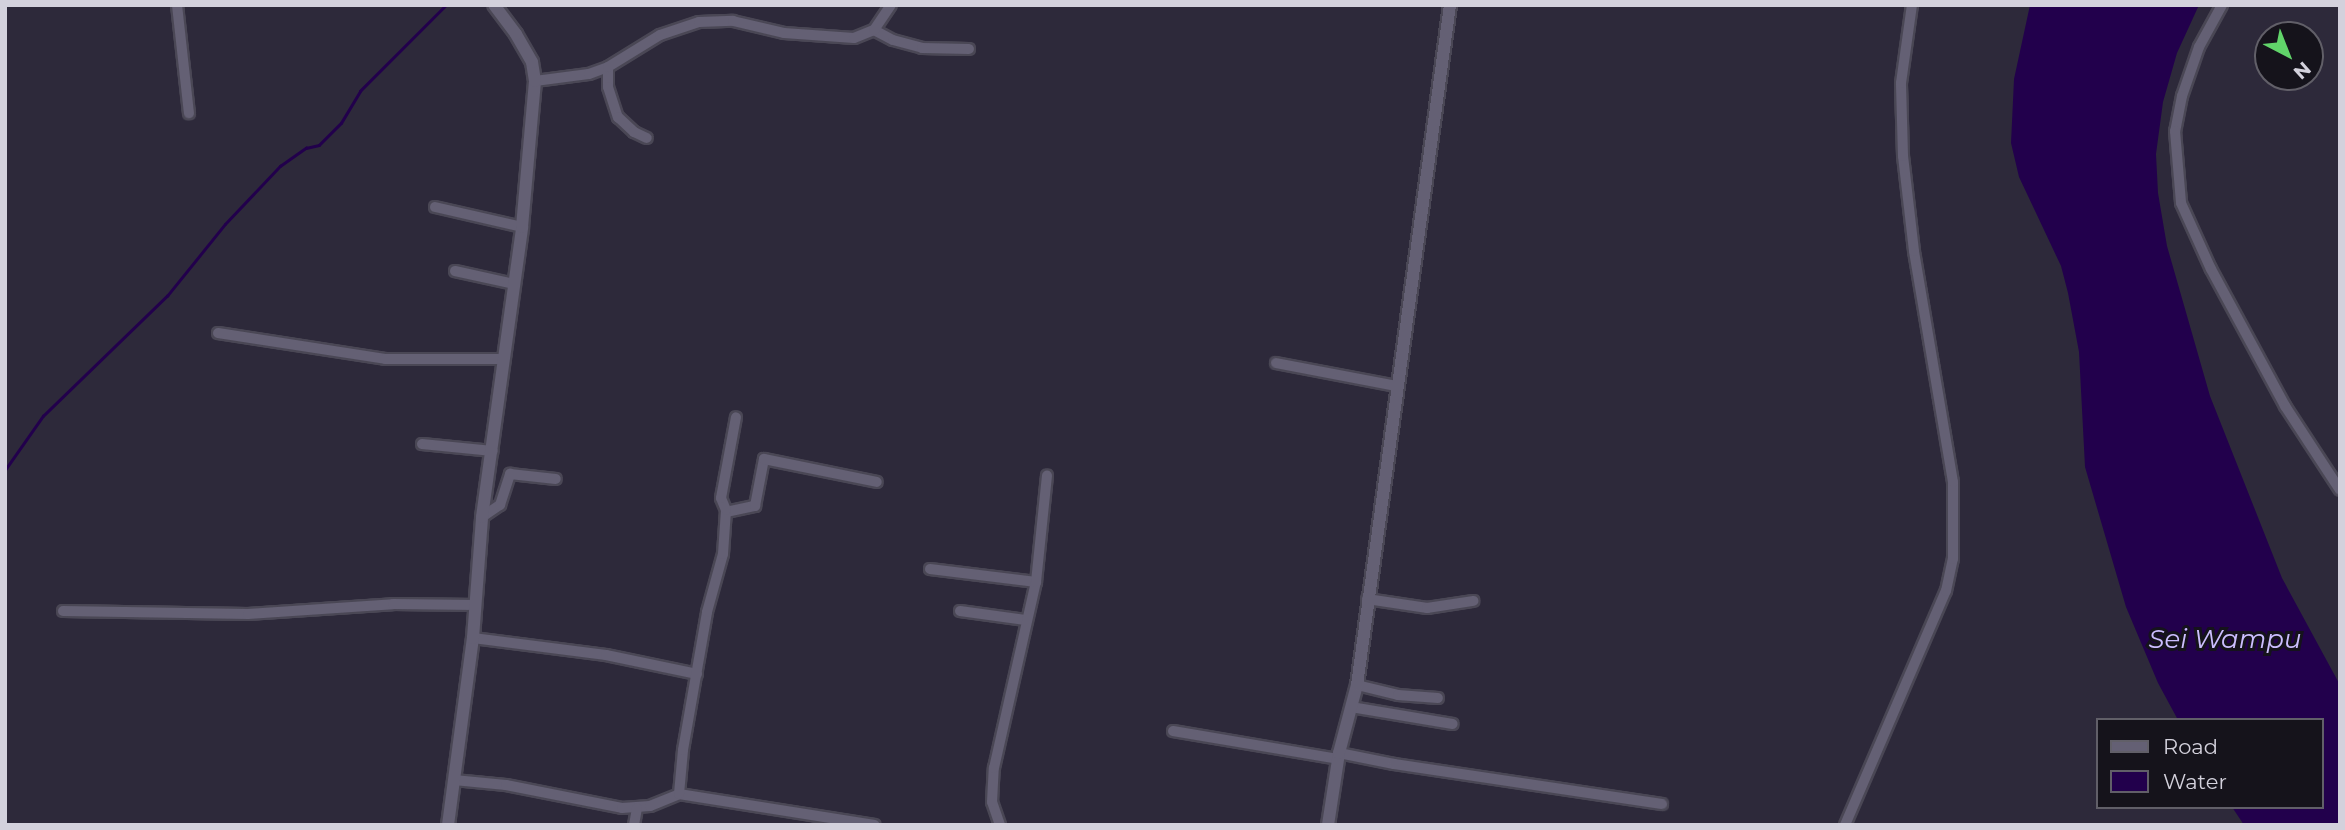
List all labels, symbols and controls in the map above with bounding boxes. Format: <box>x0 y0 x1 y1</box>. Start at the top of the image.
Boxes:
north arrow <box>2254 21 2324 91</box>
text: N <box>2289 57 2315 84</box>
water label: Sei Wampu <box>2149 624 2301 656</box>
legend <box>2096 718 2324 809</box>
text: Road <box>2163 734 2218 759</box>
text: Water <box>2163 769 2227 794</box>

